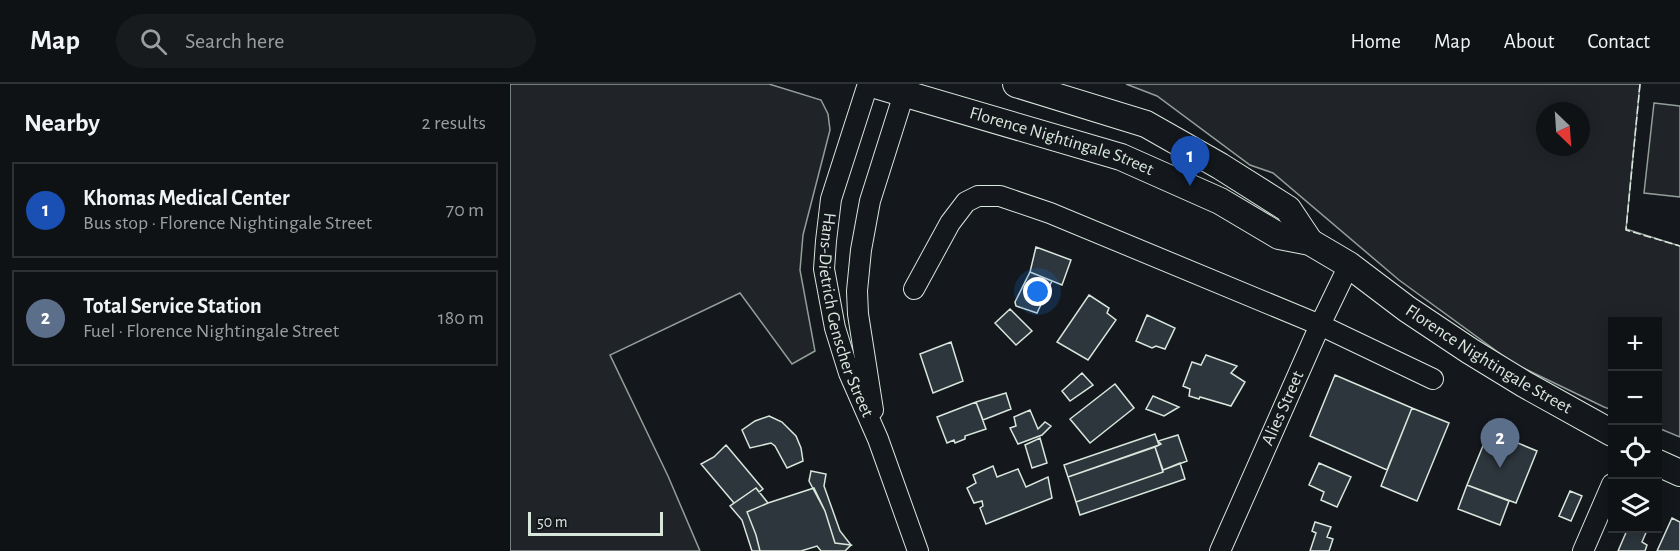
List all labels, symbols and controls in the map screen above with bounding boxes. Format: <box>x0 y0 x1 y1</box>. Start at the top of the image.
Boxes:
search box <box>116 14 536 68</box>
icon: search <box>137 25 170 58</box>
text: Map <box>30 27 80 55</box>
text: Search here <box>185 30 284 52</box>
text: Home <box>1350 31 1401 52</box>
text: Map <box>1434 31 1471 52</box>
text: About <box>1504 31 1554 52</box>
text: Contact <box>1587 31 1650 52</box>
north arrow <box>1536 102 1590 156</box>
street label: Florence Nightingale Street <box>967 104 1156 179</box>
text: Nearby <box>24 110 100 136</box>
text: 2 results <box>422 113 486 133</box>
pin: 1 <box>1170 136 1210 186</box>
text: Khomas Medical Center <box>83 187 290 209</box>
text: 1 <box>42 200 49 220</box>
text: 70 m <box>446 200 484 220</box>
street label: Hans-Dietrich Genscher Street <box>815 211 876 420</box>
text: Bus stop · Florence Nightingale Street <box>83 213 372 233</box>
your location <box>1023 277 1052 306</box>
text: Total Service Station <box>83 295 262 317</box>
street label: Florence Nightingale Street <box>1402 302 1575 418</box>
text: 2 <box>41 308 50 328</box>
text: 180 m <box>438 308 484 328</box>
map controls <box>1608 317 1662 533</box>
button: + <box>1608 317 1662 371</box>
text: Fuel · Florence Nightingale Street <box>83 321 339 341</box>
street label: Alies Street <box>1259 368 1308 448</box>
button: − <box>1608 371 1662 425</box>
pin: 2 <box>1480 418 1520 468</box>
button: locate <box>1608 425 1662 479</box>
button: layers <box>1608 479 1662 533</box>
scale bar <box>528 509 663 536</box>
text: 50 m <box>537 514 568 530</box>

